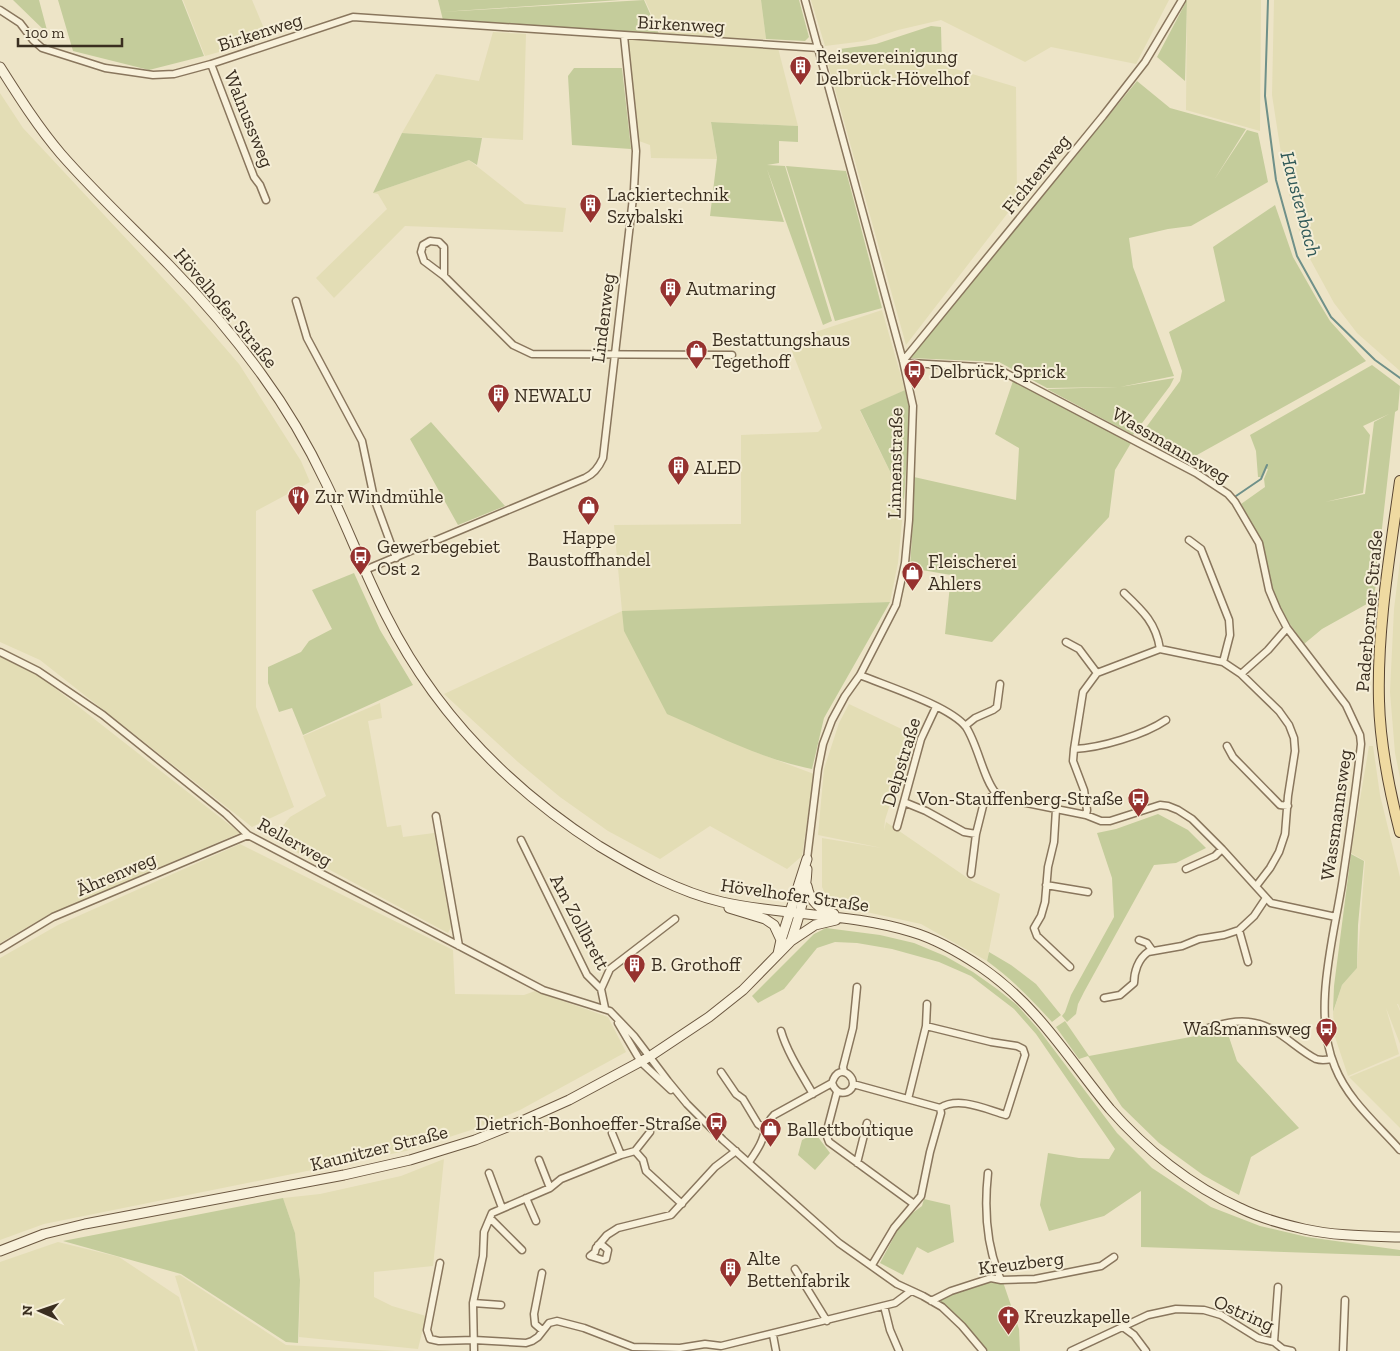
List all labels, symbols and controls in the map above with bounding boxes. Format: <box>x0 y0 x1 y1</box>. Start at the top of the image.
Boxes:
street label: Birkenweg <box>215 7 306 56</box>
street label: Birkenweg <box>637 10 726 38</box>
scale bar <box>18 15 121 47</box>
text: 100 m <box>25 24 64 42</box>
place label: Reisevereinigung Delbrück-Hövelhof <box>816 45 971 90</box>
building icon: Reisevereinigung Delbrück-Hövelhof <box>788 55 812 86</box>
street label: Walnussweg <box>219 67 279 172</box>
street label: Fichtenweg <box>997 129 1075 218</box>
water label: Haustenbach <box>1275 149 1327 259</box>
place label: Lackiertechnik Szybalski <box>607 183 729 228</box>
building icon: Lackiertechnik Szybalski <box>579 193 603 224</box>
street label: Hövelhofer Straße <box>169 243 283 373</box>
street label: Lindenweg <box>586 271 620 364</box>
building icon: Autmaring <box>658 276 682 307</box>
place label: Autmaring <box>686 277 776 300</box>
place label: Bestattungshaus Tegethoff <box>712 328 850 373</box>
shop icon: Bestattungshaus Tegethoff <box>684 338 708 369</box>
bus stop icon: Delbrück, Sprick <box>902 359 926 390</box>
place label: Delbrück, Sprick <box>930 360 1066 383</box>
building icon: NEWALU <box>486 383 510 414</box>
place label: NEWALU <box>514 384 592 407</box>
street label: Wassmannsweg <box>1108 402 1234 488</box>
street label: Linnenstraße <box>883 407 907 519</box>
building icon: ALED <box>666 455 690 486</box>
place label: ALED <box>694 456 741 479</box>
restaurant icon: Zur Windmühle <box>287 484 311 515</box>
place label: Zur Windmühle <box>315 485 444 508</box>
shop icon: Happe Baustoffhandel <box>577 494 601 525</box>
place label: Happe Baustoffhandel <box>527 526 651 571</box>
street label: Paderborner Straße <box>1350 529 1388 693</box>
place label: Gewerbegebiet Ost 2 <box>377 535 500 580</box>
bus stop icon: Gewerbegebiet Ost 2 <box>349 545 373 576</box>
place label: Fleischerei Ahlers <box>928 550 1017 595</box>
shop icon: Fleischerei Ahlers <box>900 560 924 591</box>
street label: Delpstraße <box>877 715 925 809</box>
street label: Wassmannsweg <box>1315 747 1357 882</box>
bus stop icon: Von-Stauffenberg-Straße <box>1127 786 1151 817</box>
place label: Von-Stauffenberg-Straße <box>916 787 1123 810</box>
street label: Rellerweg <box>254 812 337 872</box>
street label: Ährenweg <box>73 847 160 901</box>
street label: Am Zollbrett <box>545 870 615 974</box>
street label: Hövelhofer Straße <box>719 873 871 917</box>
building icon: B. Grothoff <box>623 952 647 983</box>
place label: B. Grothoff <box>651 953 742 976</box>
bus stop icon: Waßmannsweg <box>1315 1016 1339 1047</box>
place label: Waßmannsweg <box>1183 1017 1312 1040</box>
bus stop icon: Dietrich-Bonhoeffer-Straße <box>705 1111 729 1142</box>
place label: Dietrich-Bonhoeffer-Straße <box>476 1112 701 1135</box>
shop icon: Ballettboutique <box>759 1117 783 1148</box>
place label: Ballettboutique <box>787 1118 914 1141</box>
street label: Kaunitzer Straße <box>308 1120 450 1176</box>
street label: Kreuzberg <box>977 1246 1066 1280</box>
place label: Alte Bettenfabrik <box>747 1247 850 1292</box>
building icon: Alte Bettenfabrik <box>719 1257 743 1288</box>
north arrow <box>15 1286 65 1336</box>
street label: Ostring <box>1210 1290 1278 1337</box>
church icon: Kreuzkapelle <box>996 1304 1020 1335</box>
text: N <box>19 1305 36 1316</box>
place label: Kreuzkapelle <box>1024 1305 1130 1328</box>

